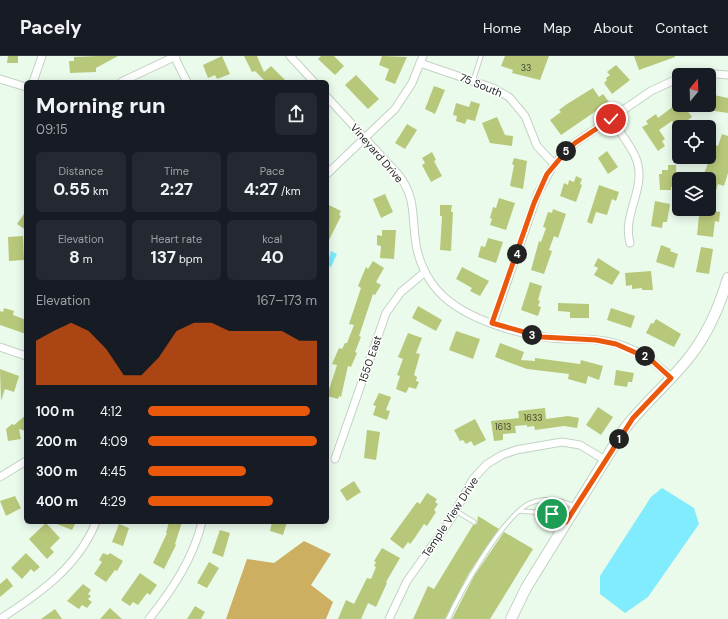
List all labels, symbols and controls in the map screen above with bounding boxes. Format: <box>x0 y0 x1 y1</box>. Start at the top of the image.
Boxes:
text: Pacely <box>20 15 82 40</box>
text: Home <box>483 19 521 37</box>
text: Map <box>543 19 571 37</box>
text: About <box>593 19 633 37</box>
text: Contact <box>655 19 708 37</box>
house number: 33 <box>521 62 531 74</box>
north arrow <box>672 68 716 112</box>
map controls <box>672 68 716 216</box>
street label: 75 South <box>457 70 505 100</box>
text: Morning run <box>36 91 166 120</box>
button: share <box>275 93 317 135</box>
pin <box>594 102 628 136</box>
icon: check <box>600 108 622 130</box>
button: locate <box>672 120 716 164</box>
text: 09:15 <box>36 121 68 138</box>
street label: Vineyard Drive <box>347 121 407 185</box>
pin: 5 <box>556 141 576 161</box>
text: 5 <box>563 144 569 158</box>
text: Distance <box>59 164 103 178</box>
text: Time <box>164 164 189 178</box>
text: Pace <box>260 164 284 178</box>
button: layers <box>672 172 716 216</box>
text: 0.55 <box>53 178 90 200</box>
text: 2:27 <box>160 178 193 200</box>
text: 4:27 <box>244 178 278 200</box>
text: km <box>90 184 108 198</box>
text: /km <box>278 184 301 198</box>
text: Elevation <box>58 232 104 246</box>
text: Heart rate <box>151 232 202 246</box>
text: kcal <box>262 232 282 246</box>
pin: 4 <box>507 244 527 264</box>
text: 8 <box>69 246 80 268</box>
text: 137 <box>151 246 176 268</box>
text: 40 <box>261 246 284 268</box>
text: 4 <box>513 247 521 261</box>
text: m <box>80 252 93 266</box>
text: bpm <box>176 252 202 266</box>
text: Elevation <box>36 292 90 309</box>
text: 167–173 m <box>257 292 317 309</box>
pin: 3 <box>522 325 542 345</box>
text: 3 <box>529 328 535 342</box>
street label: 1550 East <box>355 334 385 384</box>
pin: 2 <box>635 346 655 366</box>
text: 2 <box>642 349 648 363</box>
text: 100 m <box>36 403 74 420</box>
text: 4:12 <box>100 403 122 420</box>
house number: 1633 <box>523 412 543 424</box>
house number: 1613 <box>495 421 511 433</box>
pin: 1 <box>609 429 629 449</box>
text: 1 <box>617 432 621 446</box>
text: 200 m <box>36 433 77 450</box>
text: 4:09 <box>100 433 128 450</box>
text: 300 m <box>36 463 77 480</box>
text: 4:45 <box>100 463 126 480</box>
street label: Temple View Drive <box>419 474 481 560</box>
text: 400 m <box>36 493 78 510</box>
text: 4:29 <box>100 493 126 510</box>
pin <box>535 497 569 531</box>
icon: arrive <box>541 503 563 525</box>

